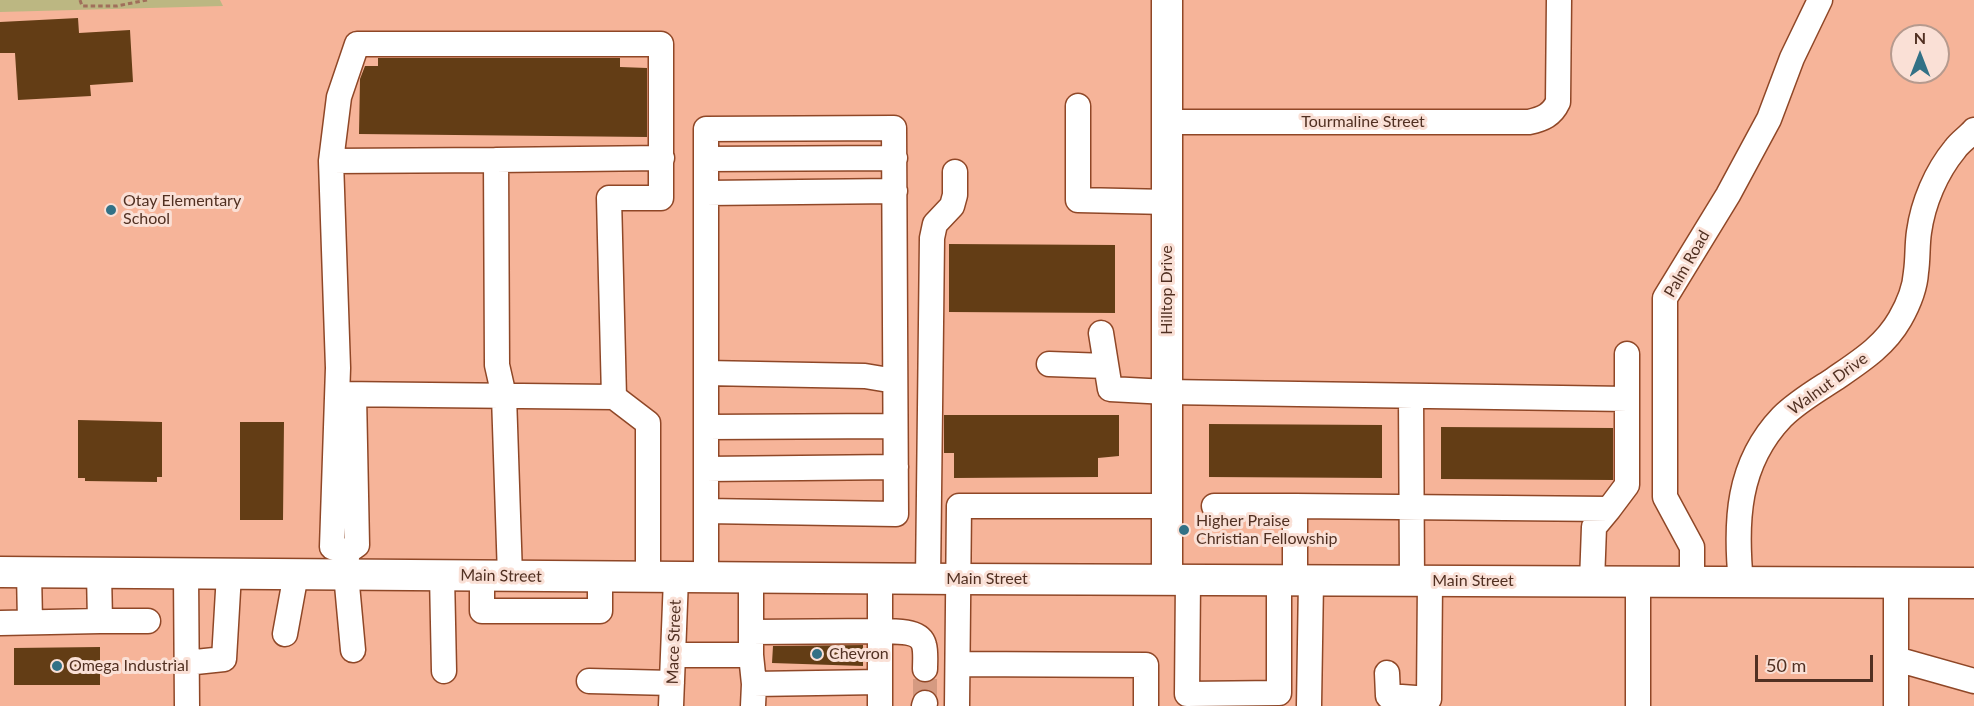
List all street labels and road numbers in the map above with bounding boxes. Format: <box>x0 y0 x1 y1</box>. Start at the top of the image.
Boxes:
street label: Tourmaline Street <box>1301 112 1425 132</box>
street label: Palm Road <box>1660 227 1714 301</box>
street label: Hilltop Drive <box>1157 245 1177 335</box>
street label: Walnut Drive <box>1785 349 1871 419</box>
street label: Main Street <box>460 566 542 586</box>
street label: Main Street <box>946 569 1028 589</box>
street label: Main Street <box>1432 571 1514 591</box>
street label: Mace Street <box>663 599 685 685</box>

